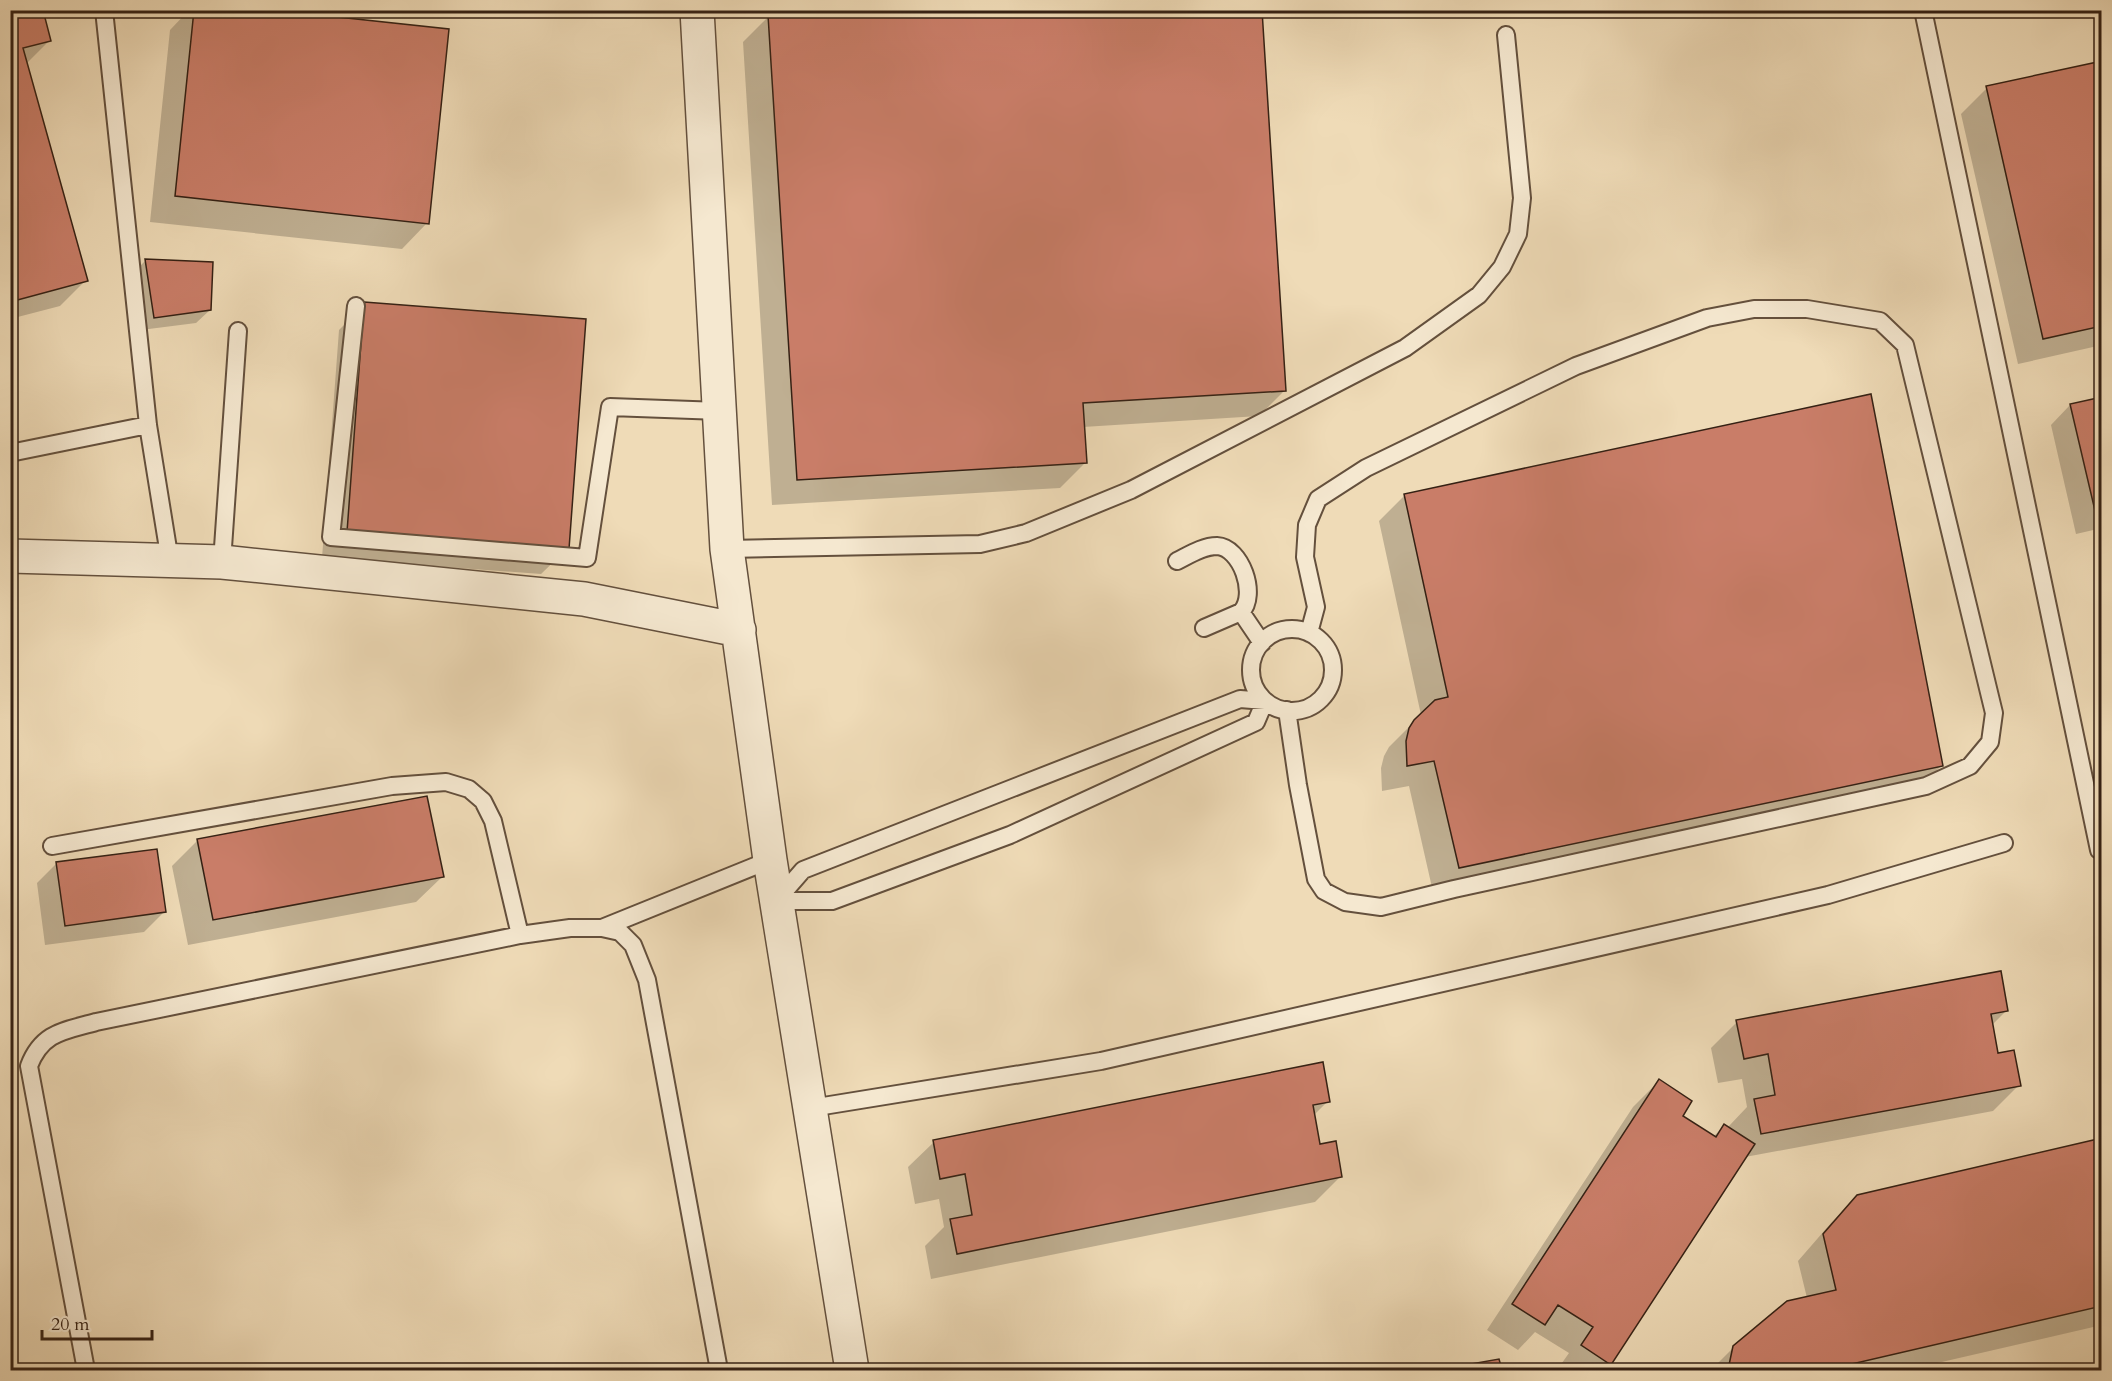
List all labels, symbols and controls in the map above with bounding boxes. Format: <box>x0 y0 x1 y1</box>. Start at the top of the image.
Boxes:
scale bar <box>42 1303 152 1341</box>
text: 20 m <box>51 1312 90 1337</box>

